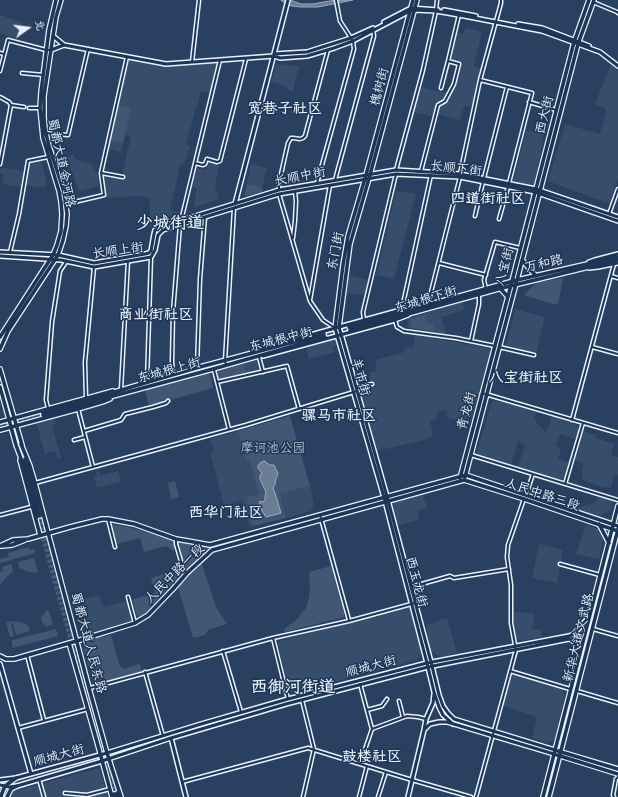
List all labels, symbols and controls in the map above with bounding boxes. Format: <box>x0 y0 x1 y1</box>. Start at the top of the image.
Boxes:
north arrow <box>8 8 48 48</box>
text: 北 <box>32 18 48 32</box>
street label: 槐树街 <box>367 66 393 108</box>
street label: 西大街 <box>533 94 557 136</box>
district label: 宽巷子社区 <box>248 100 322 118</box>
street label: 蜀都大道金河路 <box>44 117 78 209</box>
street label: 长顺下街 <box>429 158 483 180</box>
street label: 长顺中街 <box>273 164 327 190</box>
district label: 四道街社区 <box>451 190 525 208</box>
district label: 少城街道 <box>136 214 204 234</box>
street label: 东门街 <box>325 230 347 272</box>
street label: 长顺上街 <box>91 240 145 262</box>
street label: 八宝街 <box>492 246 518 288</box>
street label: 万和路 <box>523 252 565 276</box>
street label: 东城根下街 <box>393 283 459 317</box>
district label: 商业街社区 <box>119 306 193 324</box>
street label: 东城根中街 <box>248 325 314 355</box>
street label: 东城根上街 <box>136 355 202 387</box>
street label: 羊市街 <box>347 356 373 398</box>
district label: 八宝街社区 <box>489 369 563 387</box>
street label: 青龙街 <box>454 390 480 432</box>
district label: 骡马市社区 <box>302 407 376 425</box>
park label: 摩诃池公园 <box>241 441 305 457</box>
street label: 人民中路三段 <box>502 476 582 514</box>
district label: 西华门社区 <box>189 504 263 522</box>
street label: 人民中路一段 <box>142 541 208 607</box>
street label: 西玉龙街 <box>402 555 430 609</box>
street label: 蜀都大道人民东路 <box>67 591 109 695</box>
street label: 新华大道文武路 <box>560 592 598 684</box>
street label: 顺城大街 <box>344 653 398 681</box>
district label: 西御河街道 <box>251 678 335 698</box>
street label: 顺城大街 <box>32 742 86 770</box>
district label: 鼓楼社区 <box>342 748 402 766</box>

